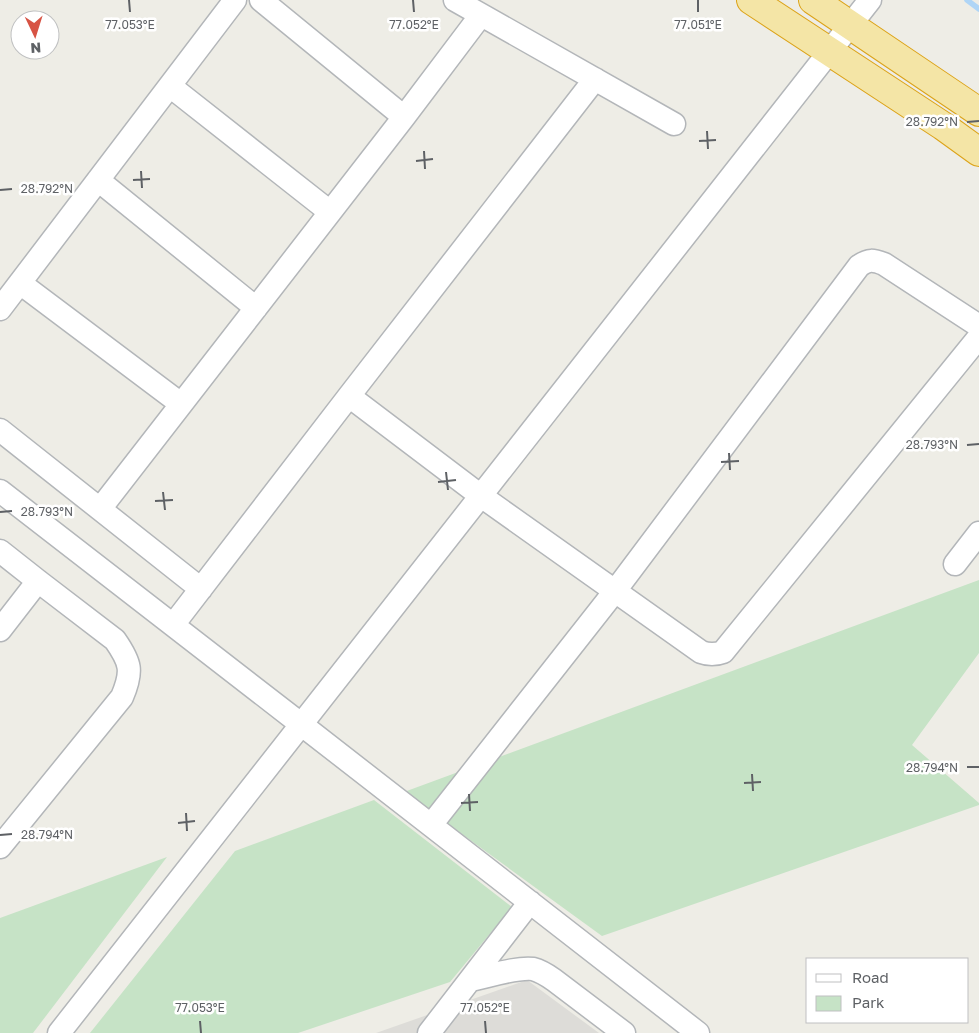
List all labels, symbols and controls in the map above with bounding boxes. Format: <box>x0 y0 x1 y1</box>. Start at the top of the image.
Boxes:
north arrow <box>10 10 60 60</box>
text: 77.053°E <box>105 17 155 32</box>
text: 77.052°E <box>389 17 439 32</box>
text: 77.051°E <box>674 17 722 32</box>
text: N <box>30 40 42 57</box>
text: 28.792°N <box>906 114 958 129</box>
text: 28.792°N <box>21 181 73 196</box>
text: 28.793°N <box>906 437 958 452</box>
text: 28.793°N <box>21 504 73 519</box>
text: 28.794°N <box>906 760 958 775</box>
text: 28.794°N <box>21 827 73 842</box>
legend <box>806 958 969 1023</box>
text: Road <box>852 968 889 986</box>
text: Park <box>852 993 885 1011</box>
text: 77.053°E <box>175 1000 225 1015</box>
text: 77.052°E <box>460 1000 510 1015</box>

